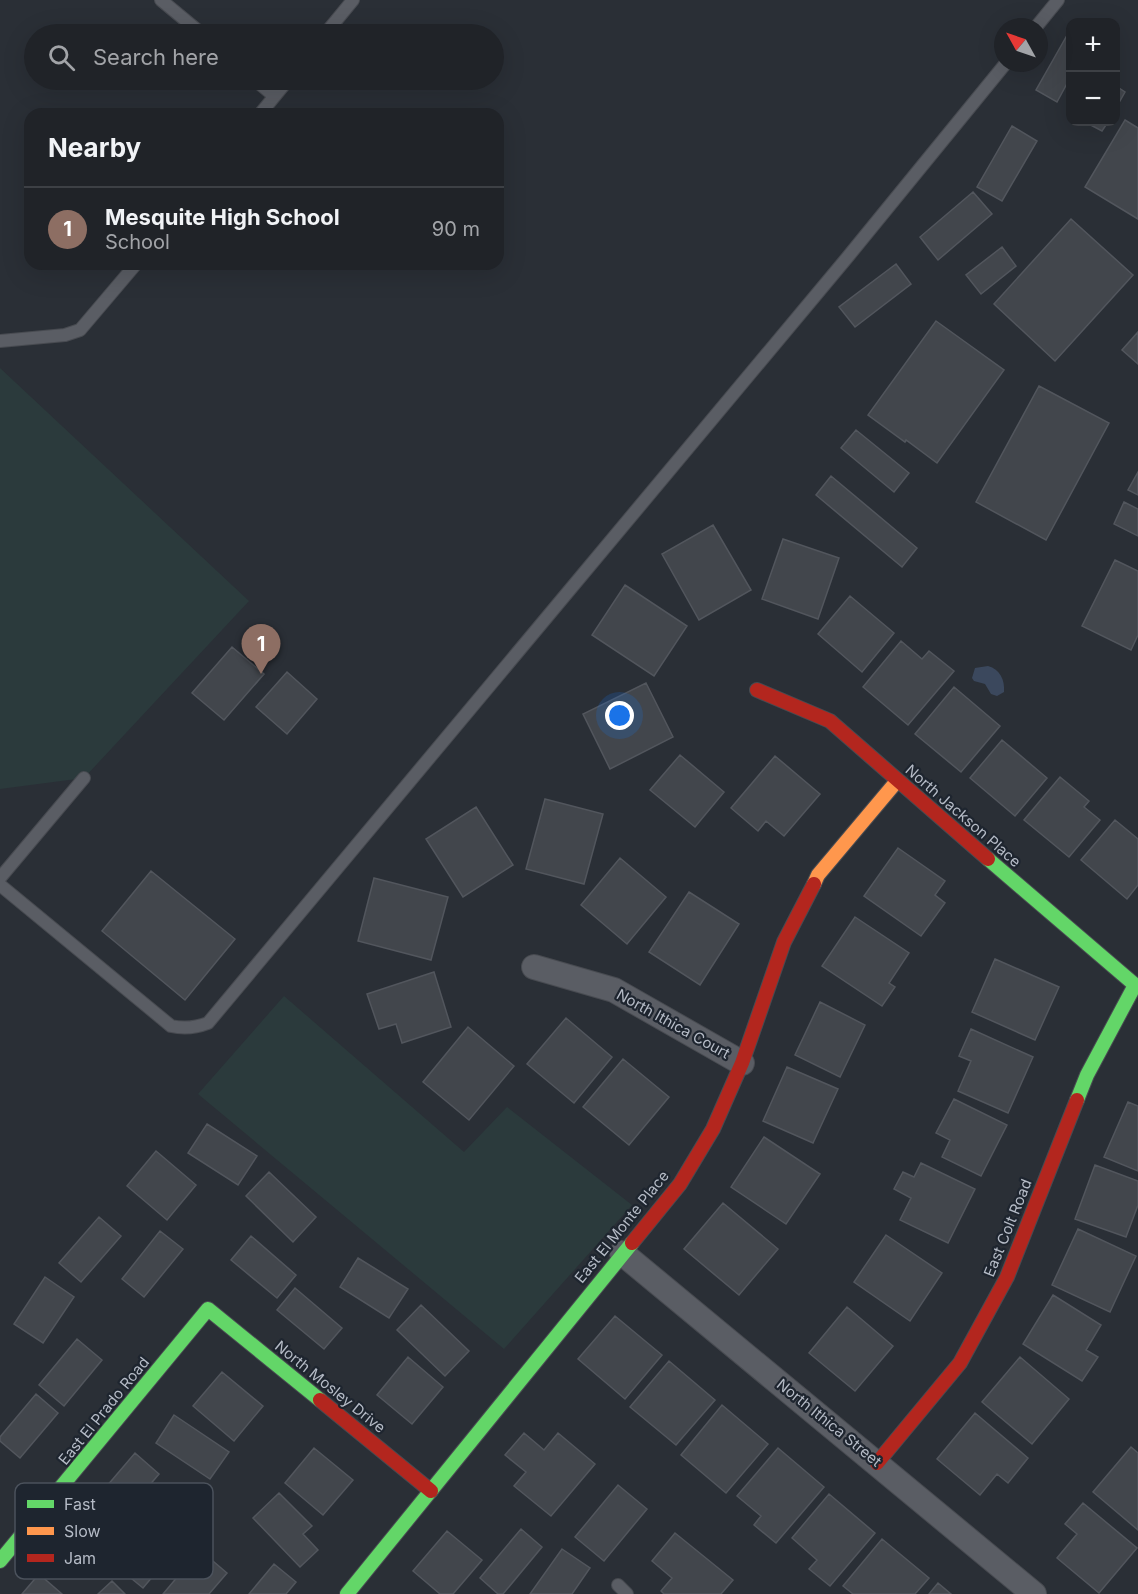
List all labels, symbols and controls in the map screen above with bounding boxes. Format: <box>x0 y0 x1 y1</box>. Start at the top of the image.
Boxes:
north arrow <box>994 18 1048 72</box>
map controls <box>1066 18 1120 126</box>
button: + <box>1066 18 1120 72</box>
search box <box>24 24 504 90</box>
icon: search <box>45 41 78 74</box>
text: Search here <box>93 44 219 70</box>
button: − <box>1066 72 1120 126</box>
text: Nearby <box>48 132 141 163</box>
text: Mesquite High School <box>105 204 340 230</box>
text: 1 <box>63 217 72 241</box>
text: 90 m <box>432 217 480 241</box>
text: School <box>105 230 170 254</box>
pin: 1 <box>242 624 280 674</box>
your location <box>605 701 634 730</box>
street label: North Jackson Place <box>902 760 1025 871</box>
street label: North Ithica Court <box>613 985 733 1063</box>
street label: East El Monte Place <box>570 1167 673 1287</box>
street label: East Colt Road <box>979 1176 1036 1279</box>
street label: North Mosley Drive <box>271 1336 389 1437</box>
street label: East El Prado Road <box>54 1353 153 1469</box>
street label: North Ithica Street <box>773 1374 886 1471</box>
legend <box>15 1483 213 1579</box>
text: Fast <box>64 1494 96 1514</box>
text: Slow <box>64 1521 101 1541</box>
text: Jam <box>64 1548 96 1568</box>

